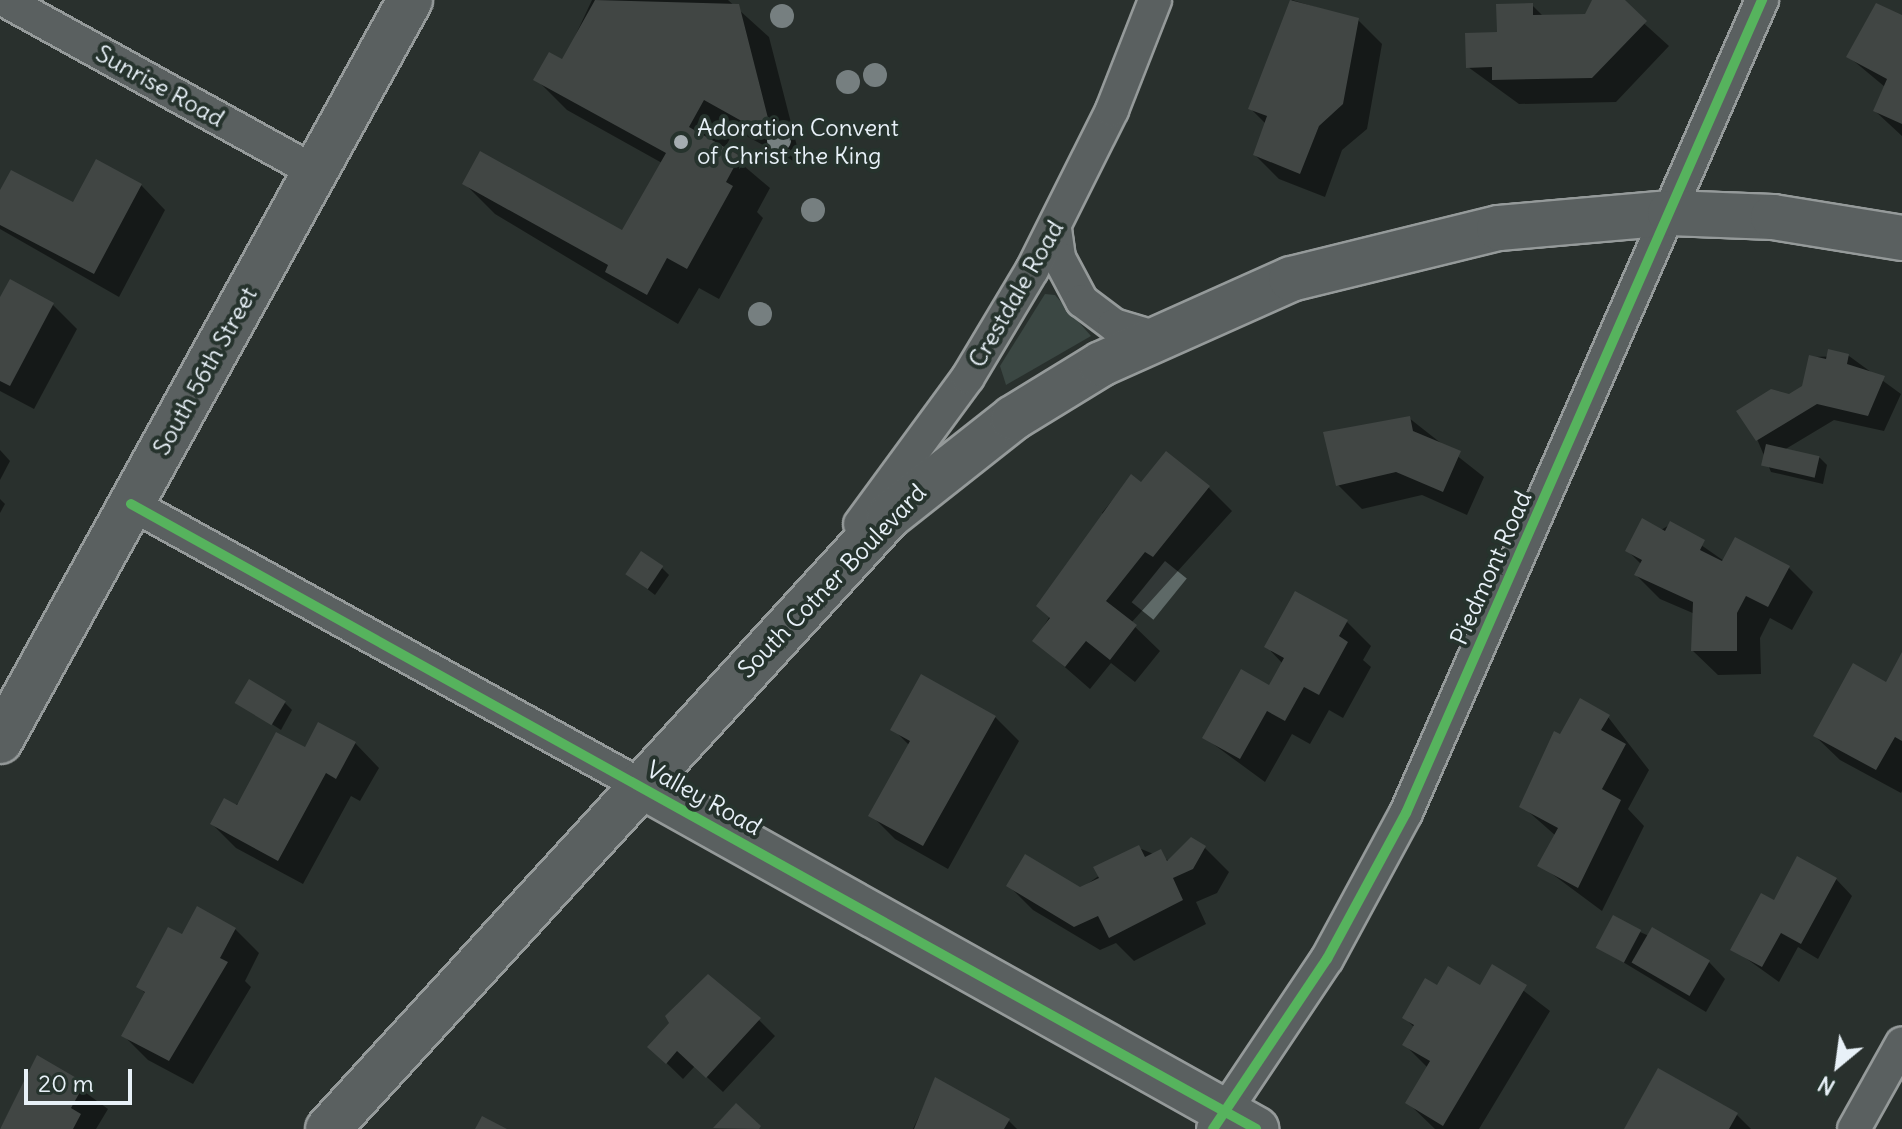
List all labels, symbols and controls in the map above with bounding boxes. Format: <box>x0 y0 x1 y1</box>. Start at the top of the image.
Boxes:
street label: Sunrise Road <box>91 39 229 133</box>
place label: Adoration Convent of Christ the King <box>697 114 899 170</box>
marker: Adoration Convent of Christ the King <box>672 133 690 151</box>
street label: Crestdale Road <box>962 215 1070 373</box>
street label: South 56th Street <box>147 282 263 460</box>
street label: South Cotner Boulevard <box>732 478 932 684</box>
street label: Piedmont Road <box>1444 487 1538 649</box>
street label: Valley Road <box>641 755 767 841</box>
north arrow <box>1798 1025 1878 1105</box>
scale bar <box>28 1053 136 1103</box>
text: 20 m <box>38 1068 94 1098</box>
text: N <box>1813 1070 1840 1102</box>

